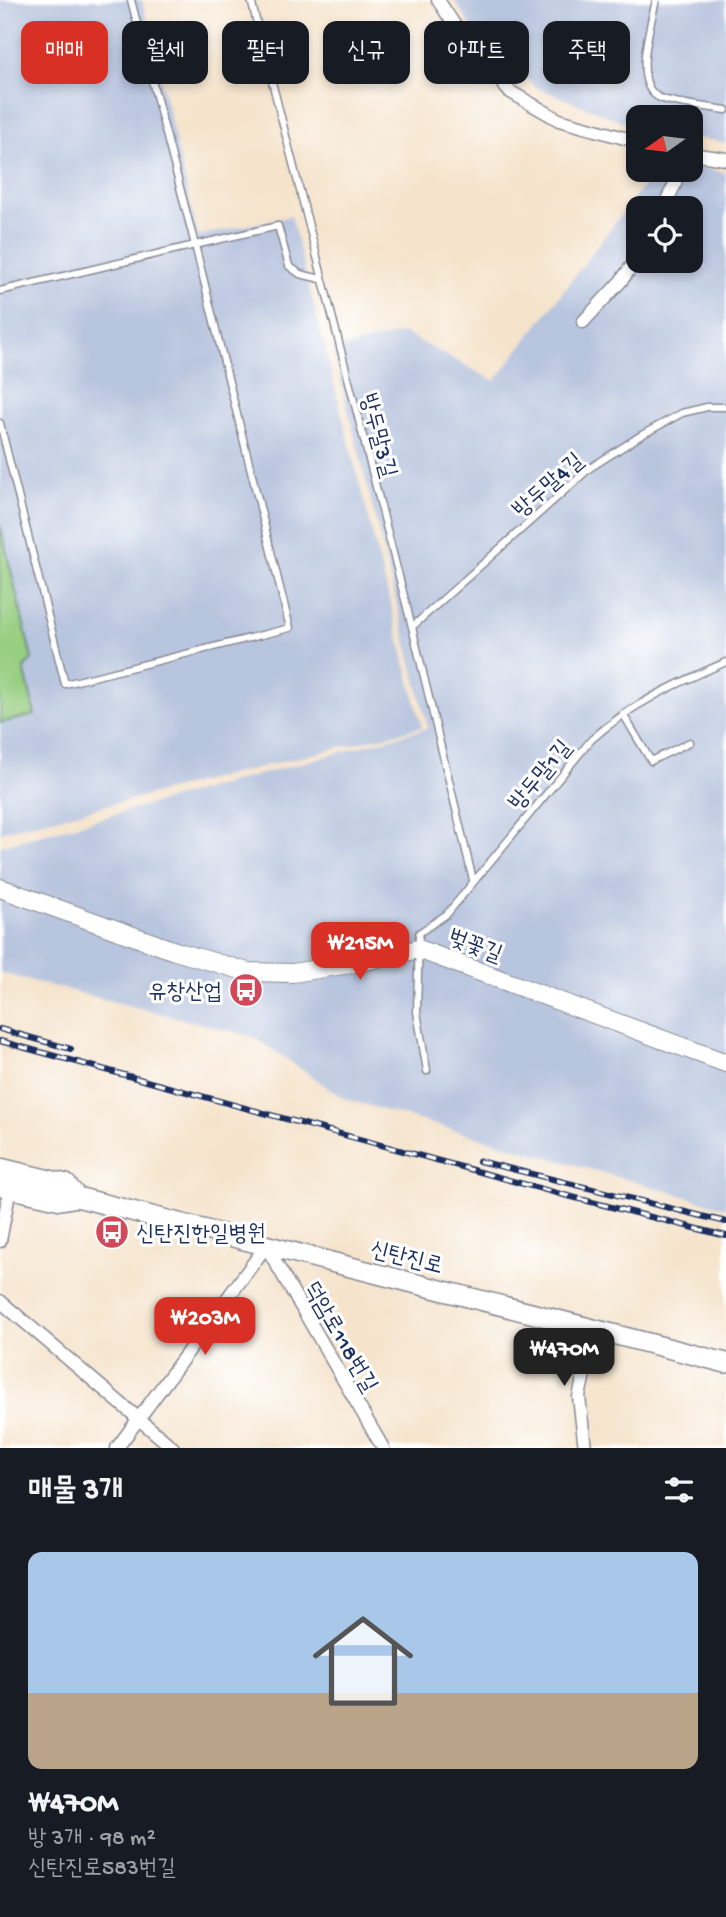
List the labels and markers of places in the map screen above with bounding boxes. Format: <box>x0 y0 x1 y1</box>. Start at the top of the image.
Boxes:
pin: ₩215M <box>311 922 409 982</box>
bus stop icon: 유창산업 <box>227 971 265 1009</box>
place label: 유창산업 <box>148 980 222 1007</box>
bus stop icon: 신탄진한일병원 <box>93 1213 131 1251</box>
place label: 신탄진한일병원 <box>136 1222 266 1249</box>
pin: ₩203M <box>156 1298 254 1357</box>
pin: ₩470M <box>515 1328 613 1388</box>

